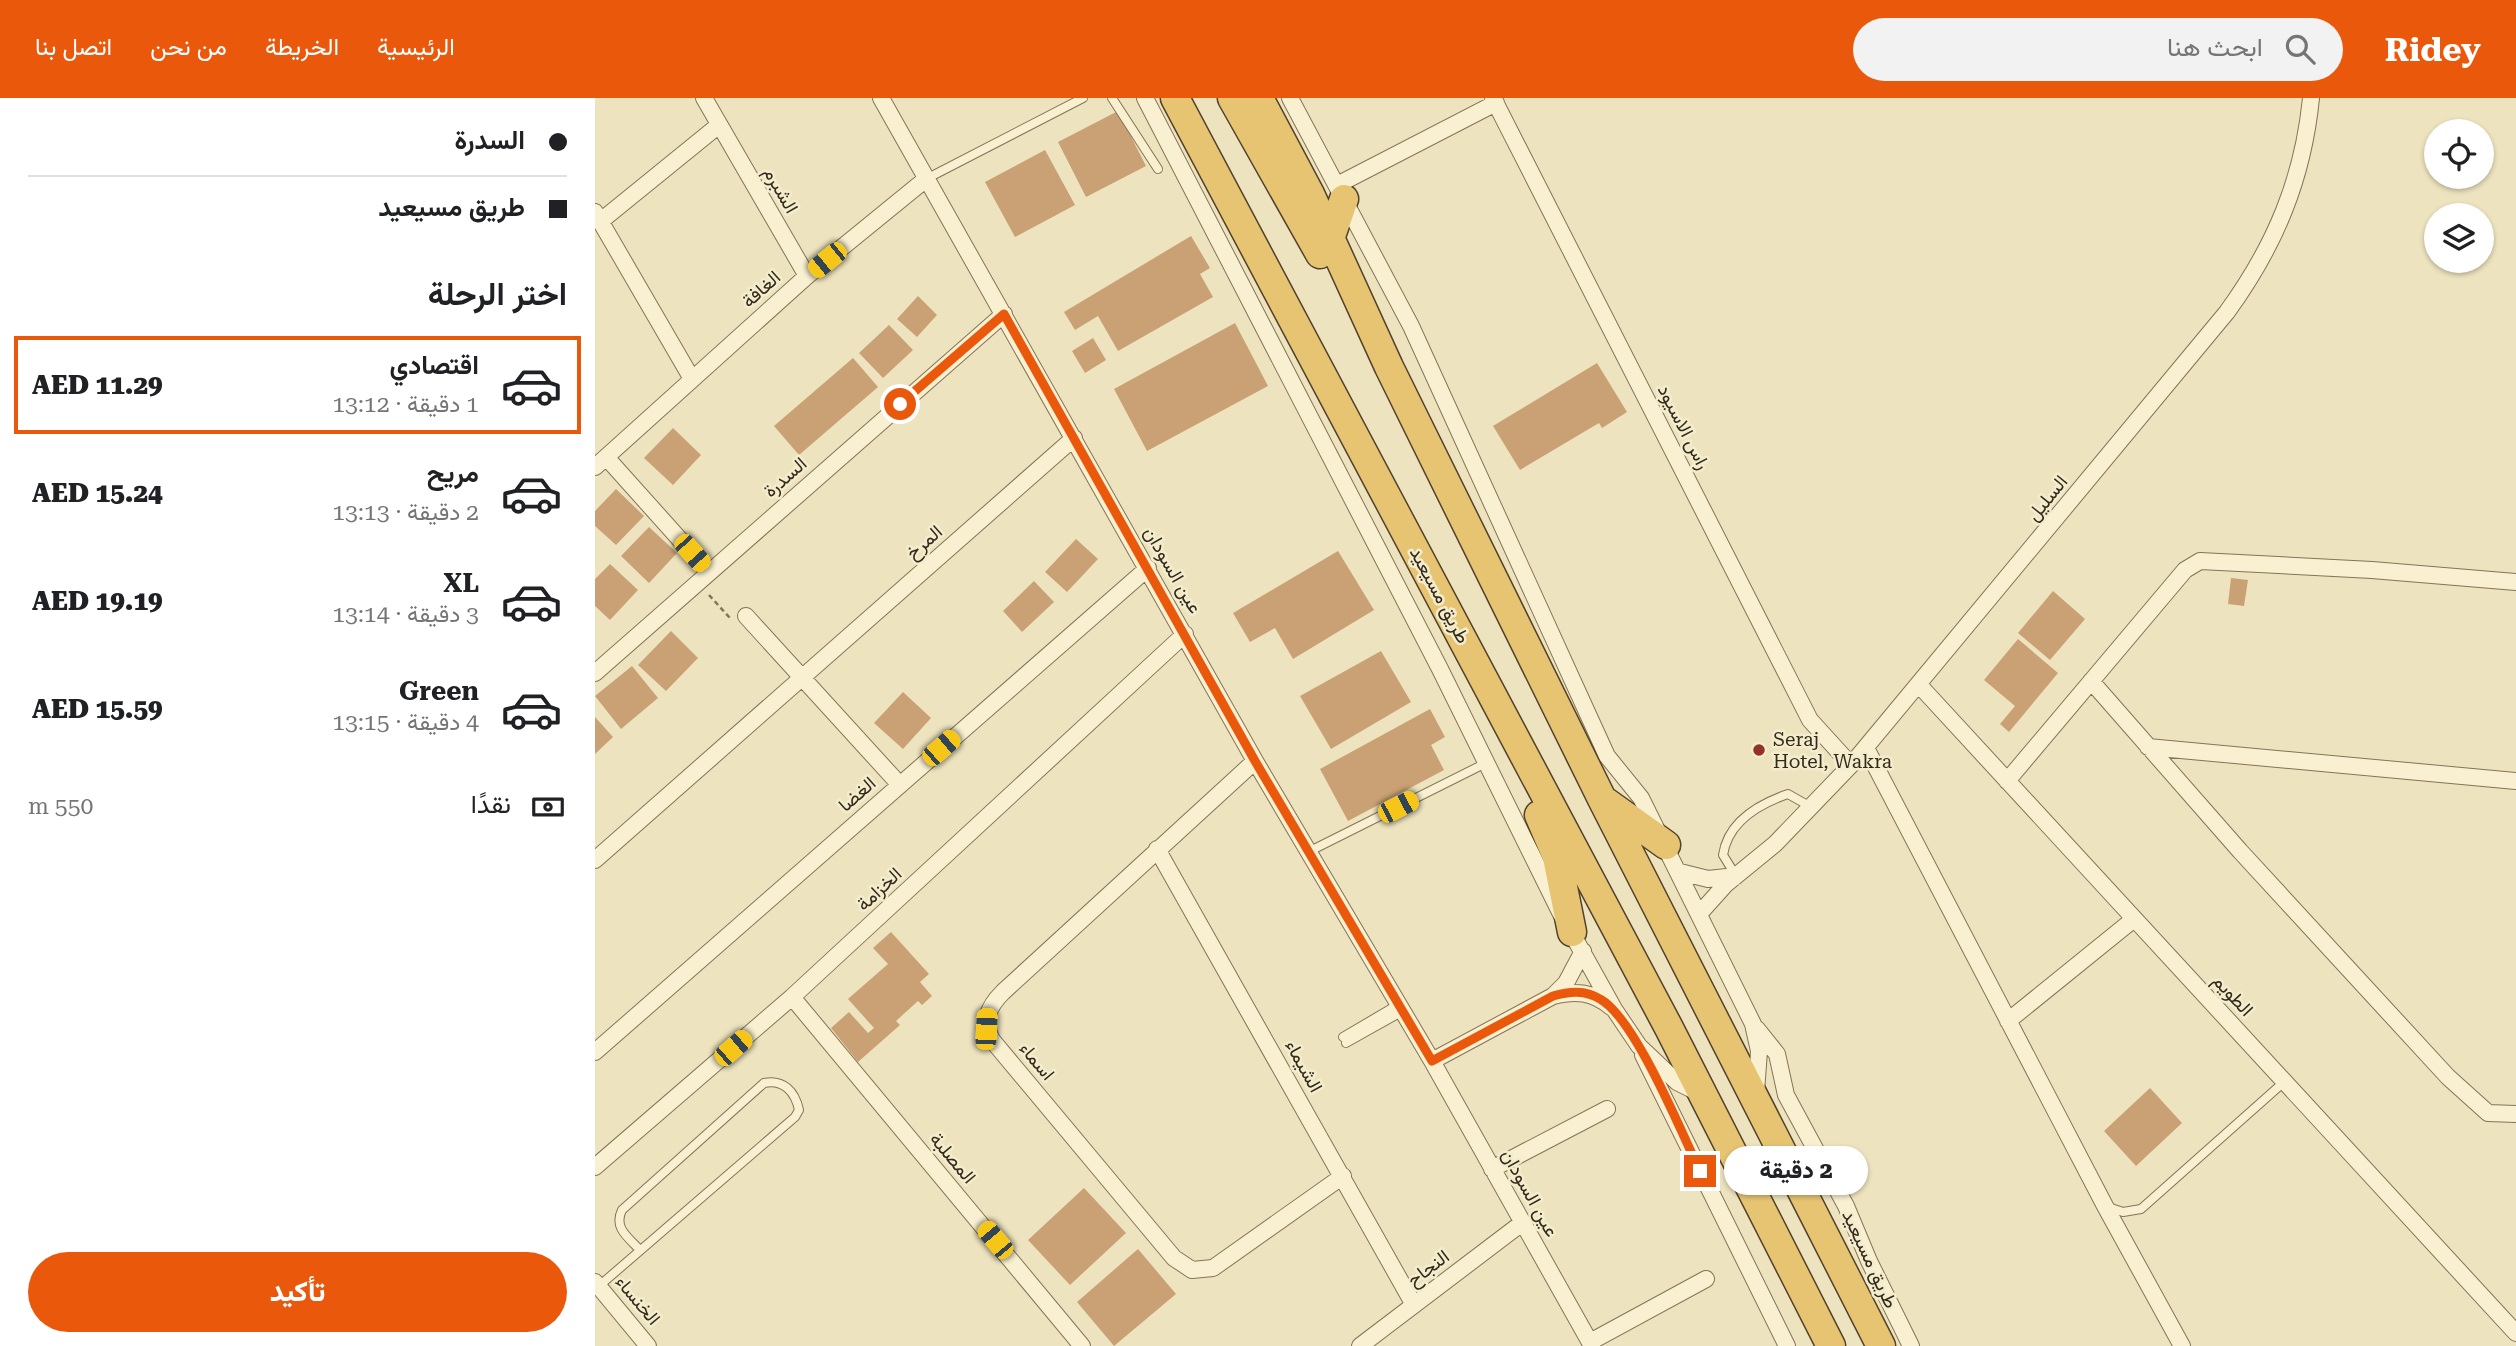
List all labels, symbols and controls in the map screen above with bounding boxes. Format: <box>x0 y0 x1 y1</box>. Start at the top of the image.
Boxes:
search box <box>1853 18 2343 81</box>
icon: search <box>2281 30 2319 68</box>
text: Ridey <box>2385 30 2481 69</box>
text: ابحث هنا <box>2167 32 2263 62</box>
text: اتصل بنا <box>35 33 112 61</box>
text: من نحن <box>150 33 227 61</box>
text: الخريطة <box>265 33 339 61</box>
text: الرئيسية <box>377 33 455 61</box>
map controls <box>2424 119 2494 273</box>
button: locate <box>2424 119 2494 189</box>
text: السدرة <box>454 125 525 155</box>
street label: الشبرم <box>758 163 803 218</box>
text: طريق مسيعيد <box>378 192 525 222</box>
button: layers <box>2424 203 2494 273</box>
car <box>805 239 850 281</box>
street label: الغافة <box>737 266 785 312</box>
text: اختر الرحلة <box>428 275 567 313</box>
text: اقتصادي <box>390 350 479 380</box>
icon: car <box>500 354 563 417</box>
text: AED 11.29 <box>32 370 163 400</box>
street label: راس الاسيود <box>1653 381 1715 473</box>
route start <box>884 388 916 420</box>
text: 1 دقيقة · 13:12 <box>332 391 479 418</box>
street label: السدرة <box>759 452 811 502</box>
text: مريح <box>427 458 479 488</box>
icon: car <box>500 462 563 525</box>
street label: السليل <box>2022 470 2072 526</box>
text: AED 15.24 <box>32 478 163 508</box>
text: 2 دقيقة · 13:13 <box>332 499 479 526</box>
street label: المرخ <box>901 520 948 565</box>
street label: عين السودان <box>1139 522 1207 618</box>
car <box>671 530 714 576</box>
street label: طريق مسيعيد <box>1405 543 1475 647</box>
text: XL <box>443 568 479 598</box>
icon: car <box>500 570 563 633</box>
text: AED 19.19 <box>32 586 163 616</box>
text: 3 دقيقة · 13:14 <box>332 601 479 628</box>
text: Green <box>399 676 479 706</box>
icon: car <box>500 678 563 741</box>
text: AED 15.59 <box>32 694 163 724</box>
text: 4 دقيقة · 13:15 <box>332 709 479 736</box>
car <box>919 726 964 770</box>
place label: Seraj Hotel, Wakra <box>1773 728 1893 773</box>
marker: Seraj Hotel, Wakra <box>1751 742 1767 758</box>
street label: الغضا <box>834 772 880 816</box>
icon: cash <box>529 788 567 826</box>
car <box>1375 788 1422 826</box>
text: نقدًا <box>471 789 511 819</box>
text: 550 m <box>28 793 93 820</box>
street label: الخزامة <box>852 862 906 916</box>
street label: الطويم <box>2207 969 2258 1021</box>
car <box>975 1007 998 1051</box>
car <box>711 1026 756 1070</box>
street label: الشيماء <box>1280 1036 1328 1096</box>
street label: اسماء <box>1014 1037 1060 1085</box>
street label: المصلبة <box>925 1128 981 1188</box>
street label: عين السودان <box>1497 1145 1563 1241</box>
callout: 2 دقيقة <box>1725 1146 1868 1196</box>
route end <box>1684 1155 1716 1187</box>
text: 2 دقيقة <box>1759 1157 1833 1184</box>
street label: طريق مسيعيد <box>1837 1206 1903 1312</box>
car <box>974 1217 1017 1263</box>
street label: النجاح <box>1402 1245 1454 1292</box>
button: تأكيد <box>28 1252 567 1332</box>
street label: الخنساء <box>611 1270 665 1330</box>

